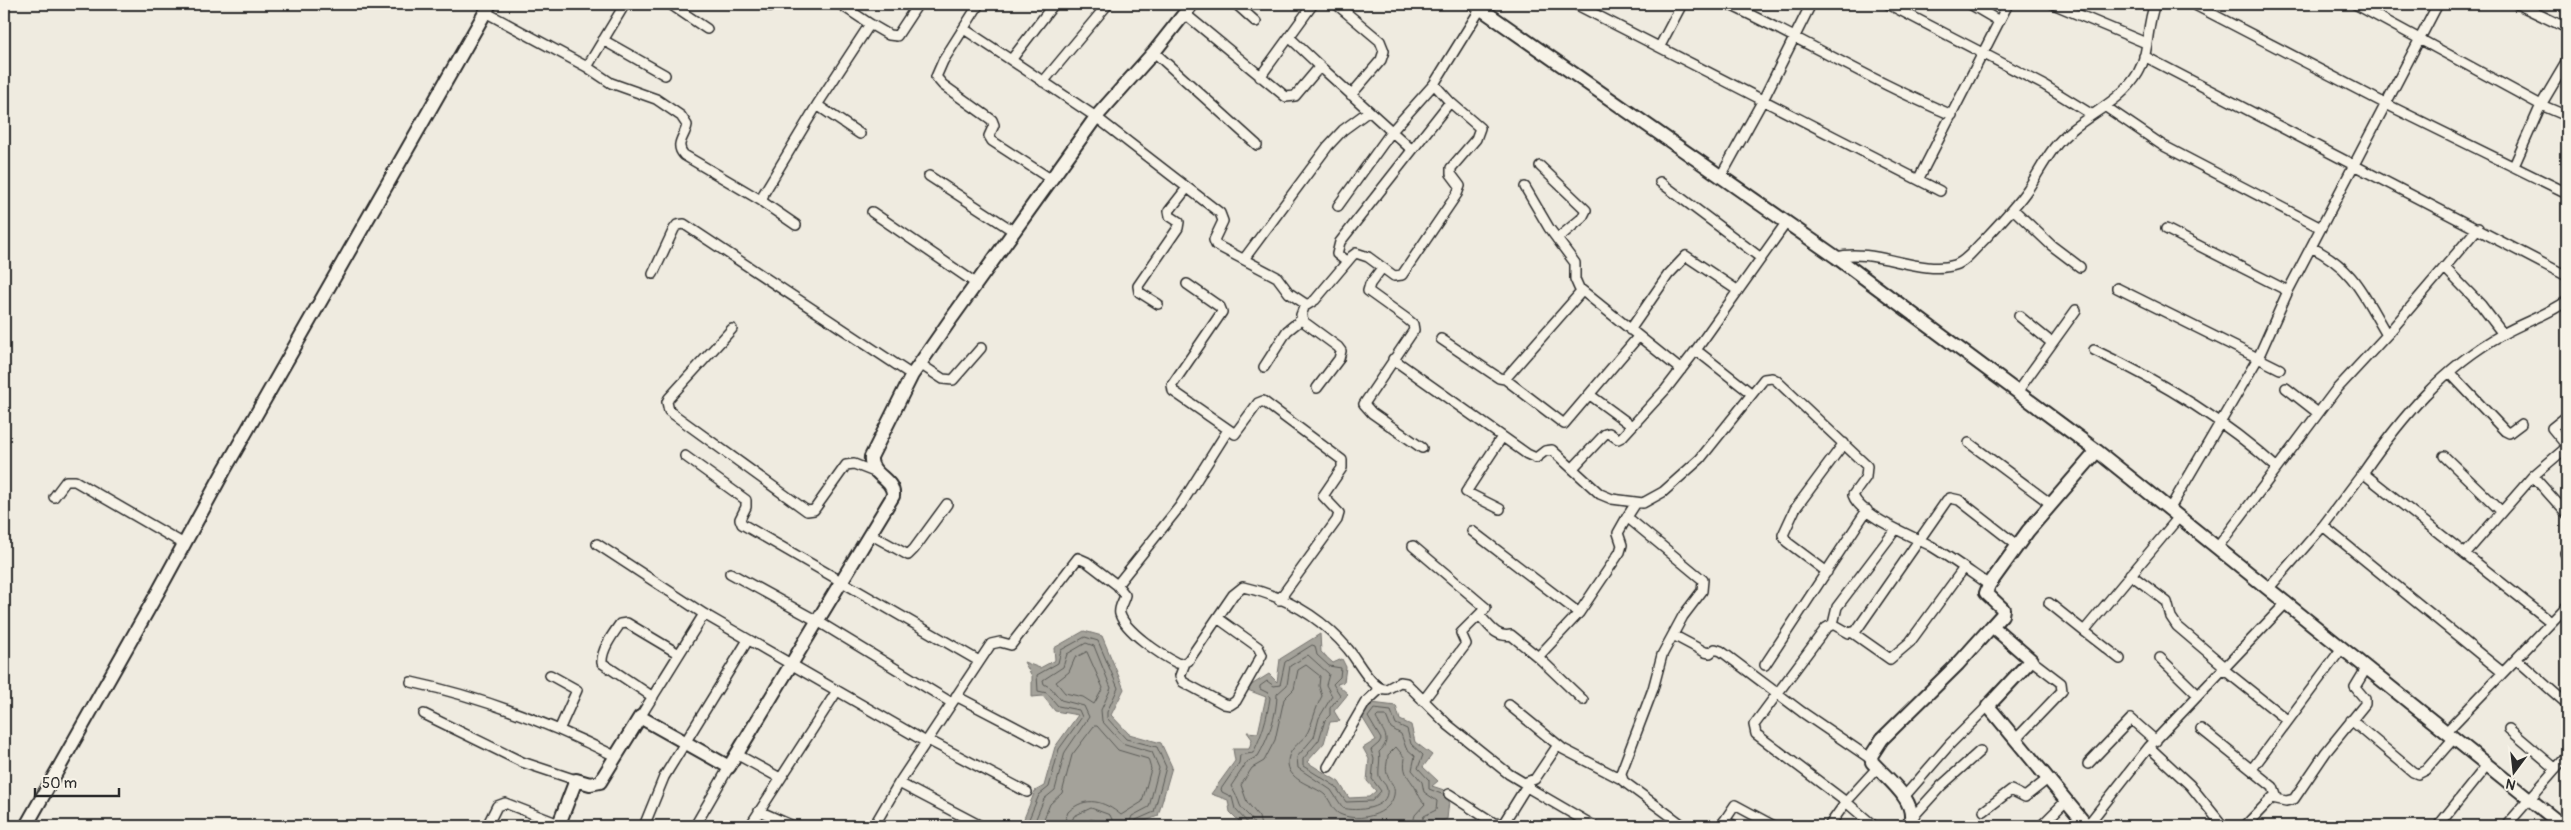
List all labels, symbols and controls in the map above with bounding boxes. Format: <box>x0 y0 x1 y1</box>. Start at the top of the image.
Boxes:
north arrow <box>2488 748 2538 798</box>
scale bar <box>35 765 119 797</box>
text: 50 m <box>42 774 77 793</box>
text: N <box>2504 775 2518 794</box>

